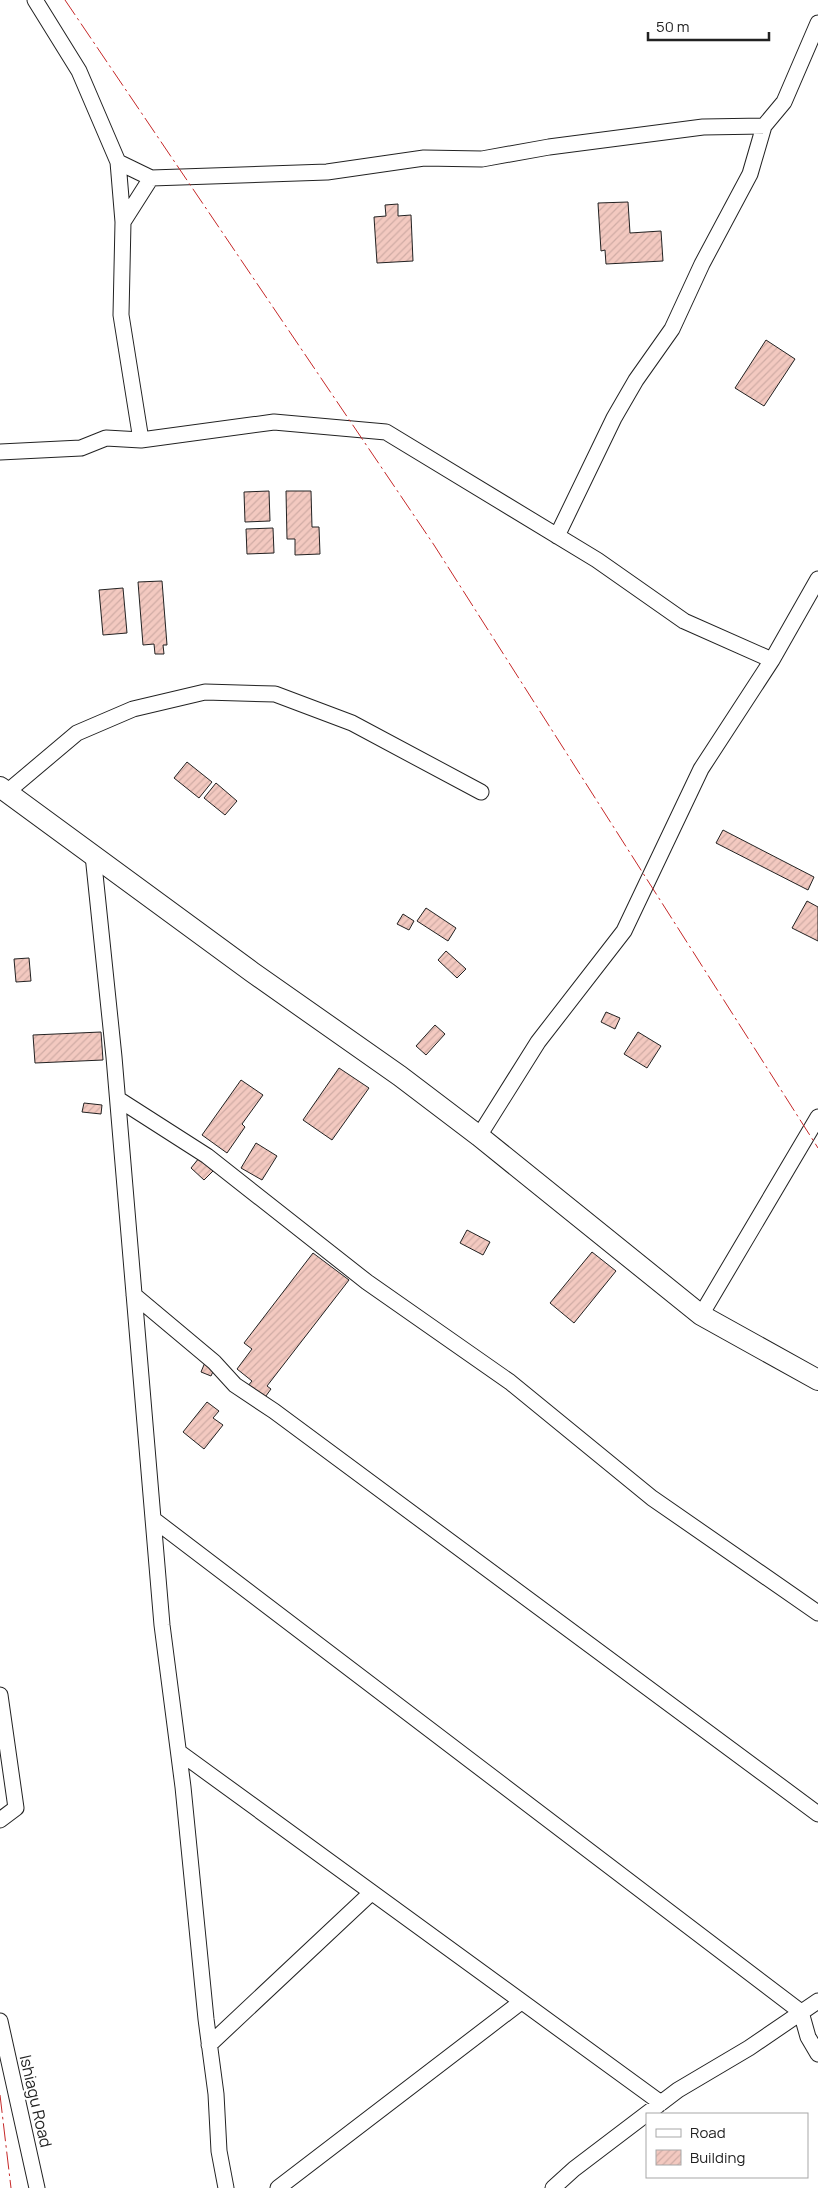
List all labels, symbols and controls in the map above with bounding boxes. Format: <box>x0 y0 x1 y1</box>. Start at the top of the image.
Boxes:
scale bar <box>648 10 769 42</box>
text: 50 m <box>656 16 690 37</box>
street label: Ishiagu Road <box>15 2053 57 2149</box>
legend <box>646 2113 808 2178</box>
text: Road <box>690 2122 726 2143</box>
text: Building <box>690 2147 745 2168</box>

